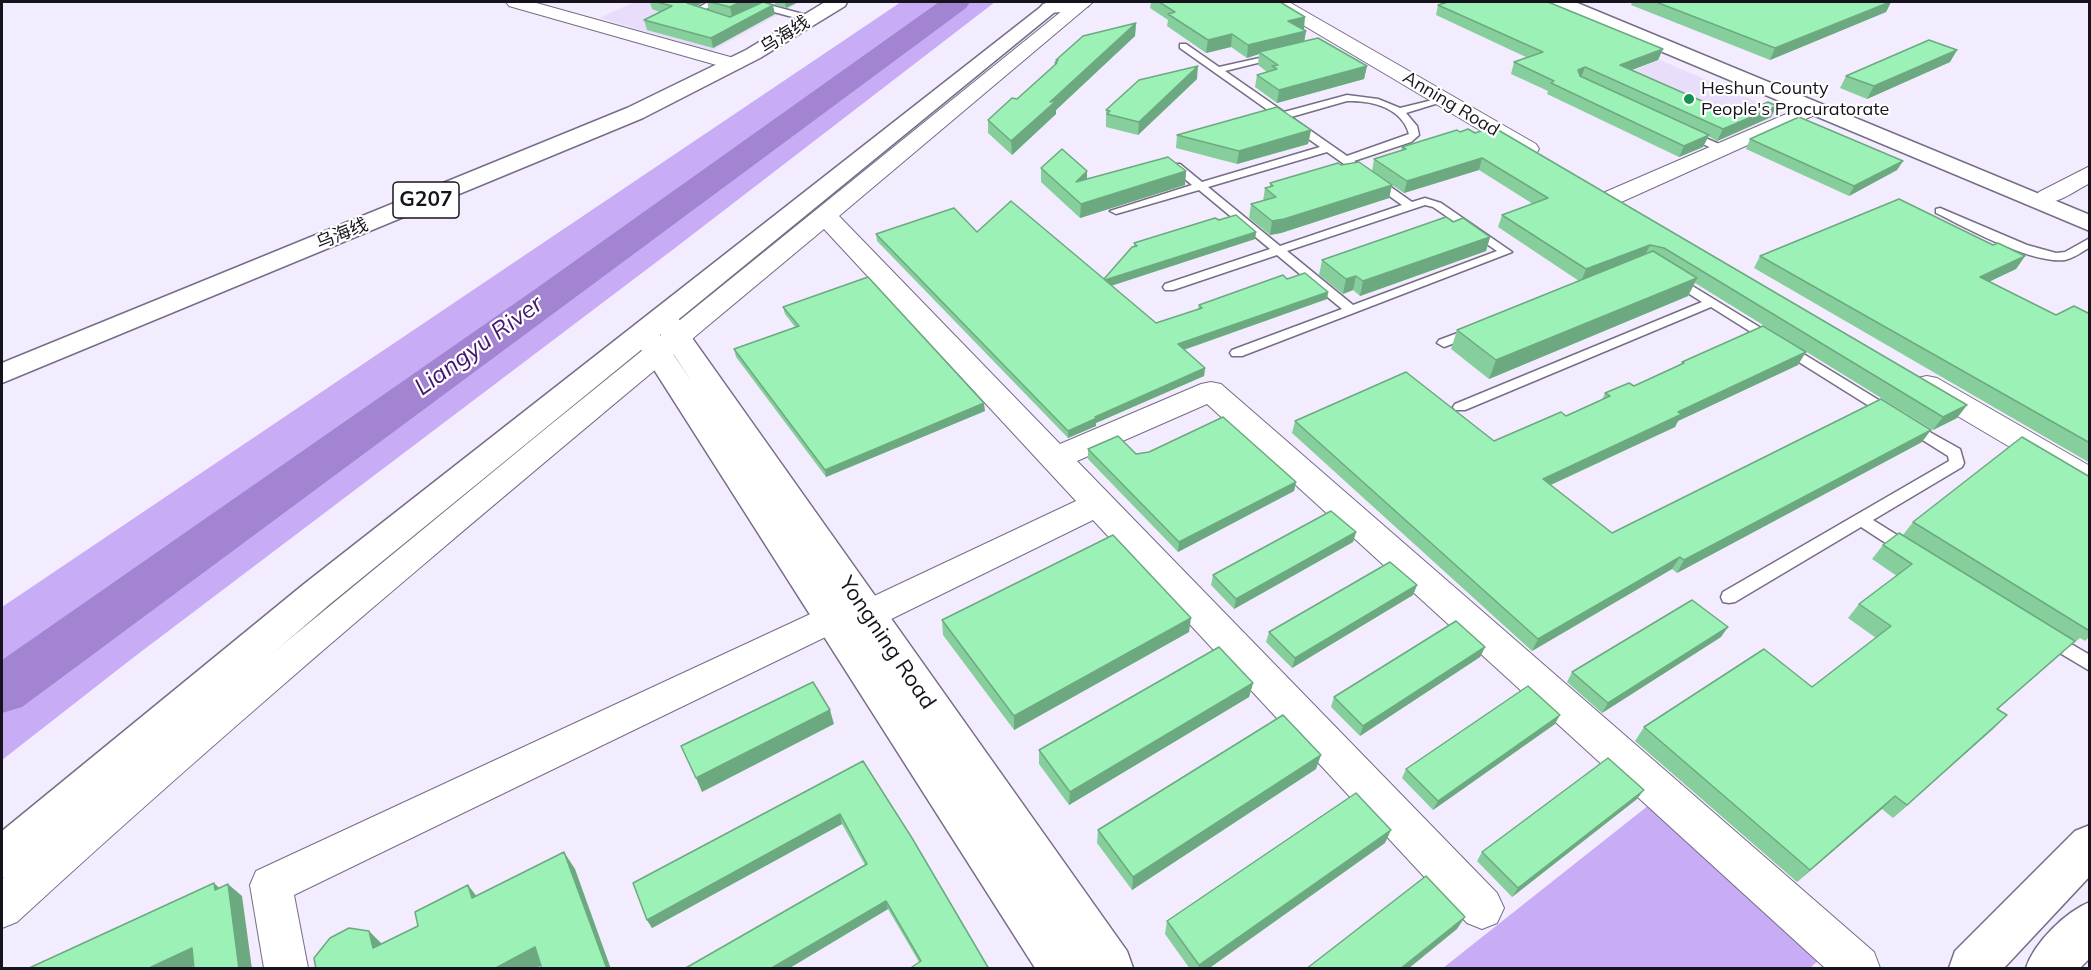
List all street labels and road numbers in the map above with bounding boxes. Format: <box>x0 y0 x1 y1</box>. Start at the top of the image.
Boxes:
street label: 乌海线 <box>756 12 814 58</box>
street label: Anning Road <box>1399 67 1503 141</box>
road number: G207 <box>393 182 459 218</box>
street label: 乌海线 <box>313 214 371 254</box>
street label: Yongning Road <box>833 572 941 714</box>

